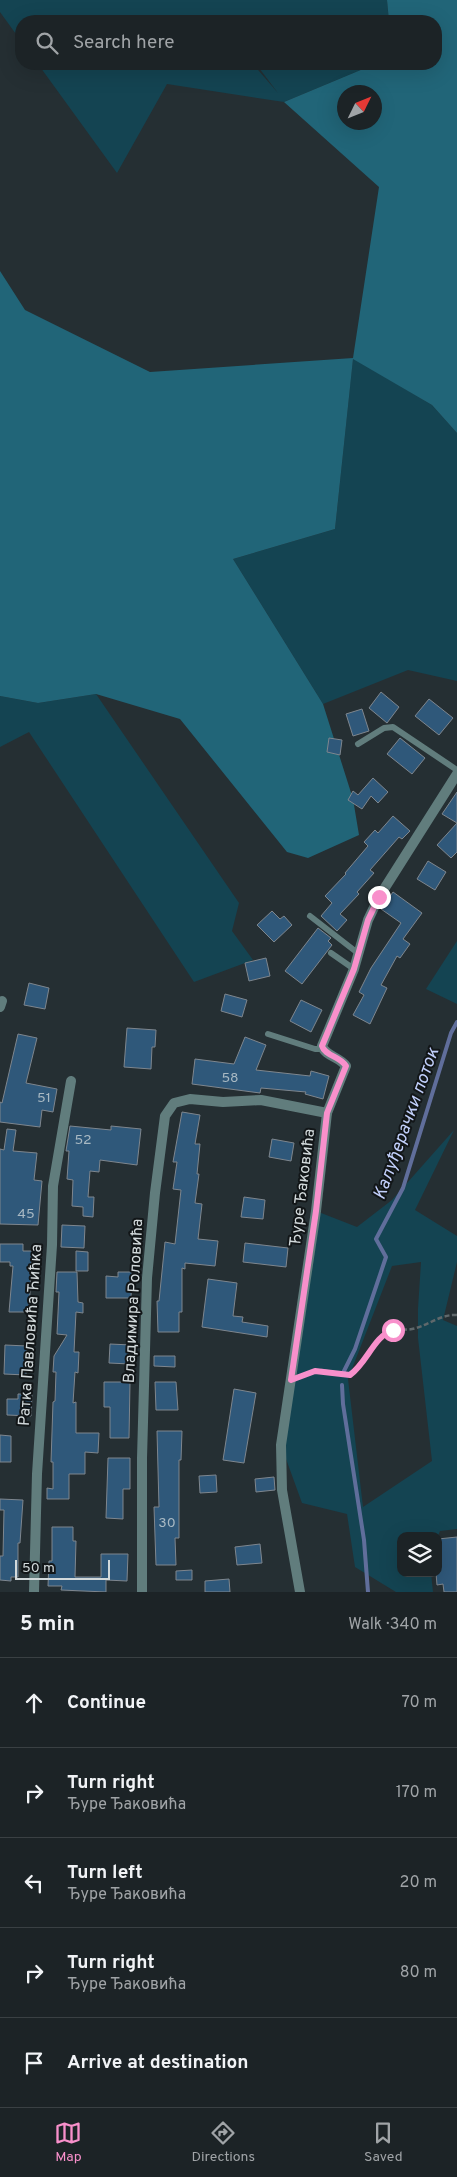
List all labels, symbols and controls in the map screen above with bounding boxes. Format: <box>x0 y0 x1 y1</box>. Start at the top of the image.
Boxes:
search box <box>15 15 442 70</box>
icon: search <box>33 29 61 57</box>
text: Search here <box>73 31 175 55</box>
north arrow <box>337 85 382 130</box>
route end <box>368 886 391 909</box>
water label: Калуђерачки поток <box>369 1044 445 1203</box>
house number: 58 <box>221 1070 239 1087</box>
house number: 51 <box>37 1090 51 1107</box>
street label: Ђуре Ђаковића <box>286 1128 320 1248</box>
house number: 52 <box>74 1132 92 1149</box>
house number: 45 <box>17 1206 35 1223</box>
street label: Владимира Роловића <box>120 1218 148 1384</box>
street label: Ратка Павловића Ћићка <box>15 1243 47 1427</box>
route start <box>382 1319 405 1342</box>
house number: 30 <box>158 1515 176 1532</box>
map controls <box>397 1532 442 1577</box>
button: layers <box>397 1532 442 1577</box>
scale bar <box>15 1557 110 1580</box>
text: 50 m <box>22 1560 55 1577</box>
text: 5 min <box>20 1611 75 1638</box>
text: Walk · 340 m <box>348 1615 437 1635</box>
icon: ahead <box>20 1689 48 1717</box>
text: Continue <box>67 1691 146 1715</box>
text: 70 m <box>402 1693 437 1713</box>
text: Turn right <box>67 1771 155 1795</box>
icon: right <box>20 1779 48 1807</box>
text: 170 m <box>396 1783 437 1803</box>
text: Ђуре Ђаковића <box>67 1795 186 1815</box>
text: Turn left <box>67 1861 143 1885</box>
icon: left <box>20 1869 48 1897</box>
text: 20 m <box>400 1873 437 1893</box>
text: Ђуре Ђаковића <box>67 1885 186 1905</box>
text: Turn right <box>67 1951 155 1975</box>
icon: right <box>20 1959 48 1987</box>
text: 80 m <box>400 1963 437 1983</box>
text: Ђуре Ђаковића <box>67 1975 186 1995</box>
icon: arrive <box>20 2049 48 2077</box>
text: Arrive at destination <box>67 2051 248 2075</box>
tab: Map <box>54 2119 82 2166</box>
tab: Directions <box>191 2119 255 2166</box>
tab: Saved <box>364 2119 403 2166</box>

